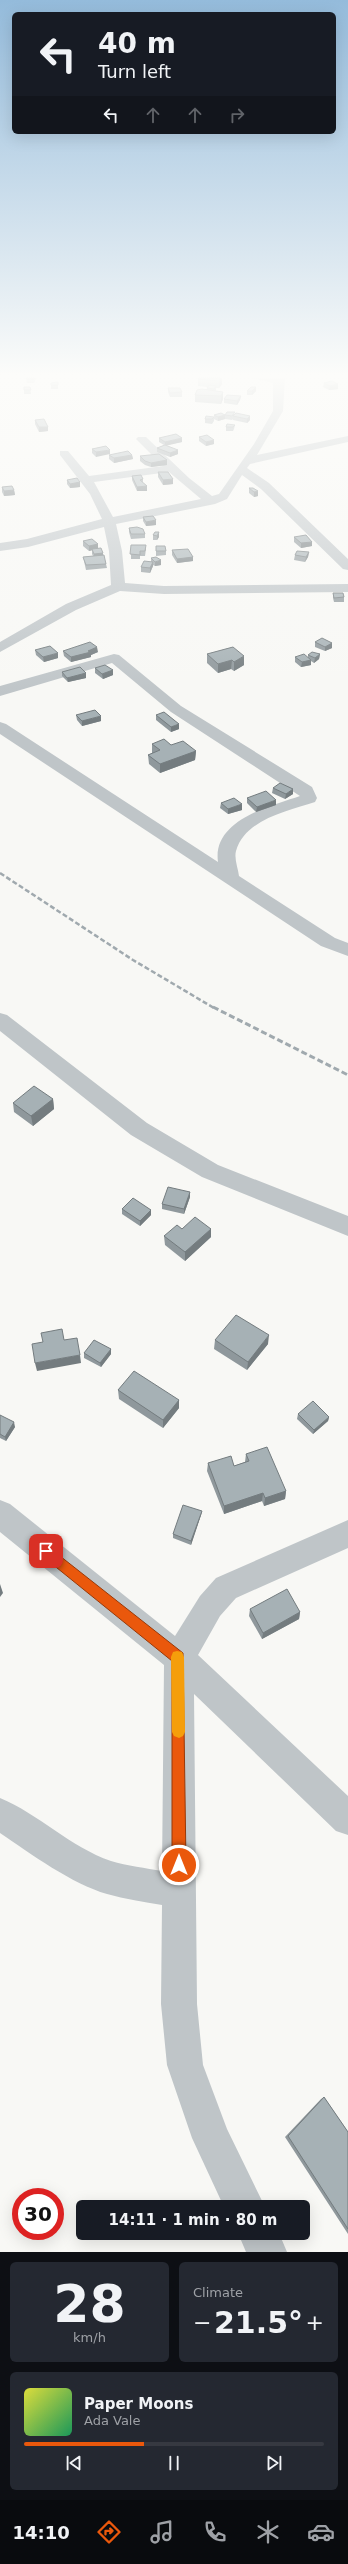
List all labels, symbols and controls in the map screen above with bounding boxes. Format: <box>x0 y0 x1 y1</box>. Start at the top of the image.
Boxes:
text: 40 m <box>98 27 176 60</box>
icon: left <box>32 28 84 80</box>
text: Turn left <box>98 61 171 82</box>
icon: left <box>100 104 122 126</box>
icon: ahead <box>142 104 164 126</box>
icon: ahead <box>184 104 206 126</box>
icon: right <box>226 104 248 126</box>
pin <box>29 1534 63 1568</box>
icon: arrive <box>35 1540 57 1562</box>
position arrow <box>158 1844 200 1886</box>
speed limit sign: 30 <box>12 2188 64 2240</box>
text: 14:11 · 1 min · 80 m <box>109 2211 277 2229</box>
text: 28 <box>53 2274 126 2334</box>
text: Climate <box>193 2285 243 2300</box>
text: 21.5° <box>214 2305 303 2340</box>
text: − <box>193 2310 211 2335</box>
text: + <box>306 2310 324 2335</box>
text: km/h <box>73 2330 106 2345</box>
text: Paper Moons <box>84 2395 193 2413</box>
text: Ada Vale <box>84 2413 140 2428</box>
icon: previous <box>63 2452 85 2474</box>
icon: pause <box>163 2452 185 2474</box>
icon: next <box>263 2452 285 2474</box>
icon: directions <box>95 2518 123 2546</box>
icon: music <box>148 2518 176 2546</box>
icon: phone <box>201 2518 229 2546</box>
icon: climate <box>254 2518 282 2546</box>
icon: car <box>307 2518 335 2546</box>
text: 14:10 <box>13 2522 70 2543</box>

